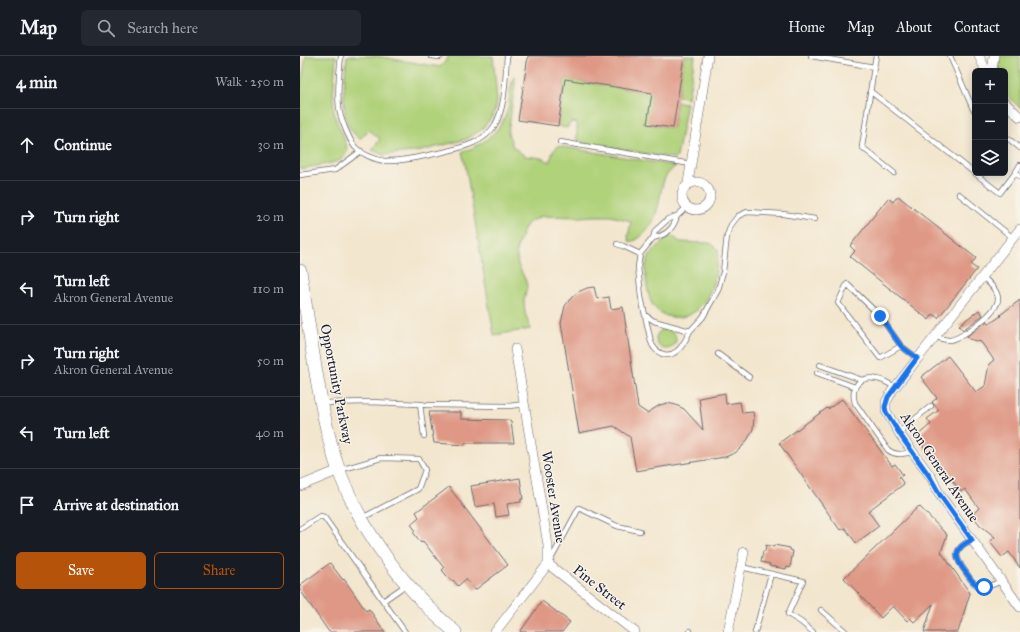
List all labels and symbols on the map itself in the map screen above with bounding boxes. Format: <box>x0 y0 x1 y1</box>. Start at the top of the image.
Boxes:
route end <box>871 307 889 325</box>
street label: Opportunity Parkway <box>317 323 357 446</box>
street label: Akron General Avenue <box>896 409 983 525</box>
street label: Wooster Avenue <box>538 450 569 545</box>
street label: Pine Street <box>570 561 630 614</box>
route start <box>975 578 993 596</box>

